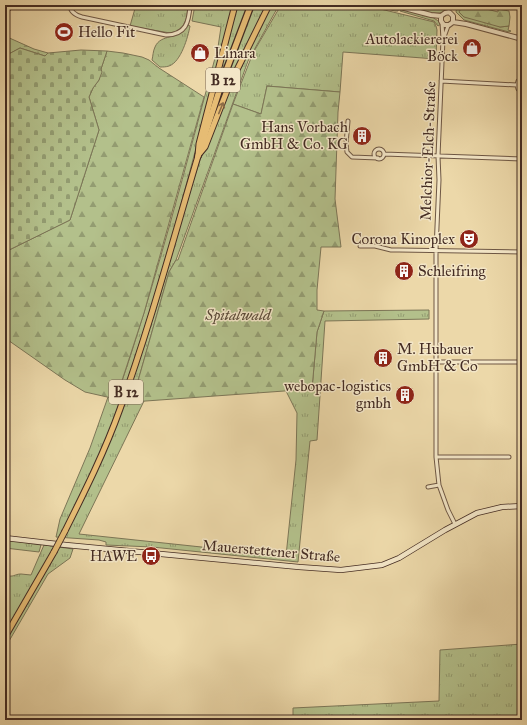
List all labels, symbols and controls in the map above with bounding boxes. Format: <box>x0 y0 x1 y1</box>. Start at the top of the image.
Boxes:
sports icon: Hello Fit <box>53 21 75 43</box>
place label: Hello Fit <box>78 23 136 41</box>
place label: Autolackiererei Böck <box>364 30 458 65</box>
shop icon: Autolackiererei Böck <box>461 37 483 59</box>
shop icon: Linara <box>189 42 211 64</box>
place label: Linara <box>214 44 256 62</box>
road number: B 12 <box>206 68 240 92</box>
street label: Melchior-Elch-Straße <box>417 81 439 221</box>
one-way arrow <box>217 102 225 114</box>
place label: Hans Vorbach GmbH & Co. KG <box>240 118 349 153</box>
building icon: Hans Vorbach GmbH & Co. KG <box>351 125 373 147</box>
theatre icon: Corona Kinoplex <box>458 228 480 250</box>
place label: Corona Kinoplex <box>351 230 455 248</box>
building icon: Schleifring <box>393 260 415 282</box>
place label: Schleifring <box>418 262 487 280</box>
park label: Spitalwald <box>204 306 272 325</box>
place label: M. Hubauer GmbH & Co <box>397 340 478 375</box>
building icon: M. Hubauer GmbH & Co <box>372 347 394 369</box>
place label: webopac-logistics gmbh <box>284 377 392 412</box>
road number: B 12 <box>109 380 143 404</box>
building icon: webopac-logistics gmbh <box>394 384 416 406</box>
street label: Mauerstettener Straße <box>201 536 341 566</box>
bus stop icon: HAWE <box>140 545 162 567</box>
place label: HAWE <box>90 547 137 565</box>

